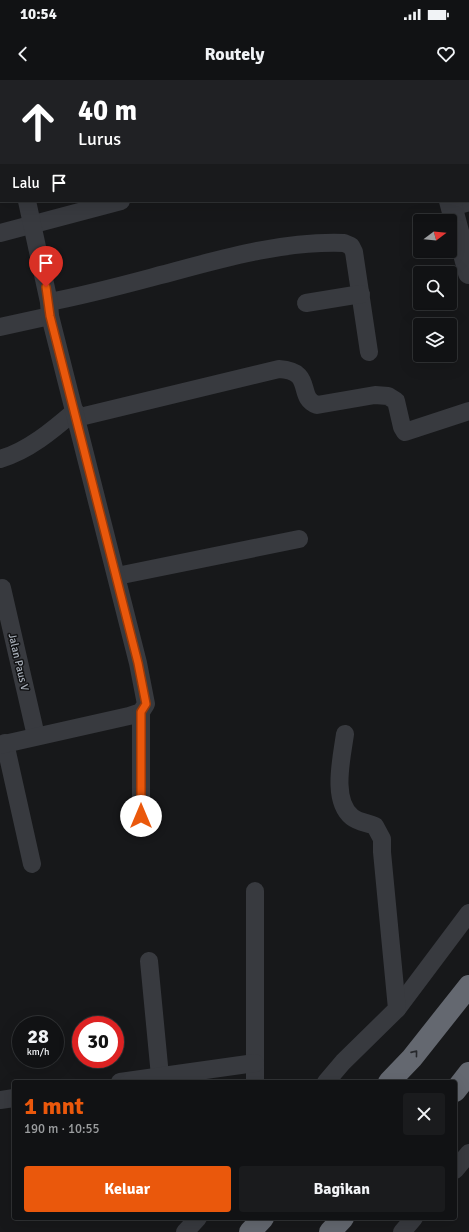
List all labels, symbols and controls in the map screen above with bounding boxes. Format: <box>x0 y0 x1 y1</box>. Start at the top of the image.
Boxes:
text: 10:54 <box>20 5 57 23</box>
icon: back <box>12 43 34 65</box>
text: Routely <box>205 43 264 65</box>
icon: heart <box>435 43 457 65</box>
text: 40 m <box>78 94 137 128</box>
icon: ahead <box>12 96 64 148</box>
text: Lurus <box>78 128 121 150</box>
icon: arrive <box>48 172 70 194</box>
text: Lalu <box>12 174 40 192</box>
north arrow <box>413 214 457 258</box>
map controls <box>413 214 457 362</box>
pin <box>29 246 63 287</box>
icon: arrive <box>35 252 57 274</box>
button: search <box>413 266 457 310</box>
button: layers <box>413 318 457 362</box>
street label: Jalan Paus V <box>6 632 32 693</box>
position arrow <box>120 795 162 837</box>
speed limit sign: 30 <box>72 1016 124 1068</box>
text: 28 <box>27 1024 49 1049</box>
text: km/h <box>27 1046 49 1058</box>
one-way arrow <box>411 1051 418 1058</box>
text: 1 mnt <box>24 1091 84 1121</box>
button: close <box>403 1093 445 1135</box>
text: 190 m · 10:55 <box>24 1121 100 1137</box>
button: Keluar <box>24 1166 231 1212</box>
button: Bagikan <box>239 1166 445 1212</box>

